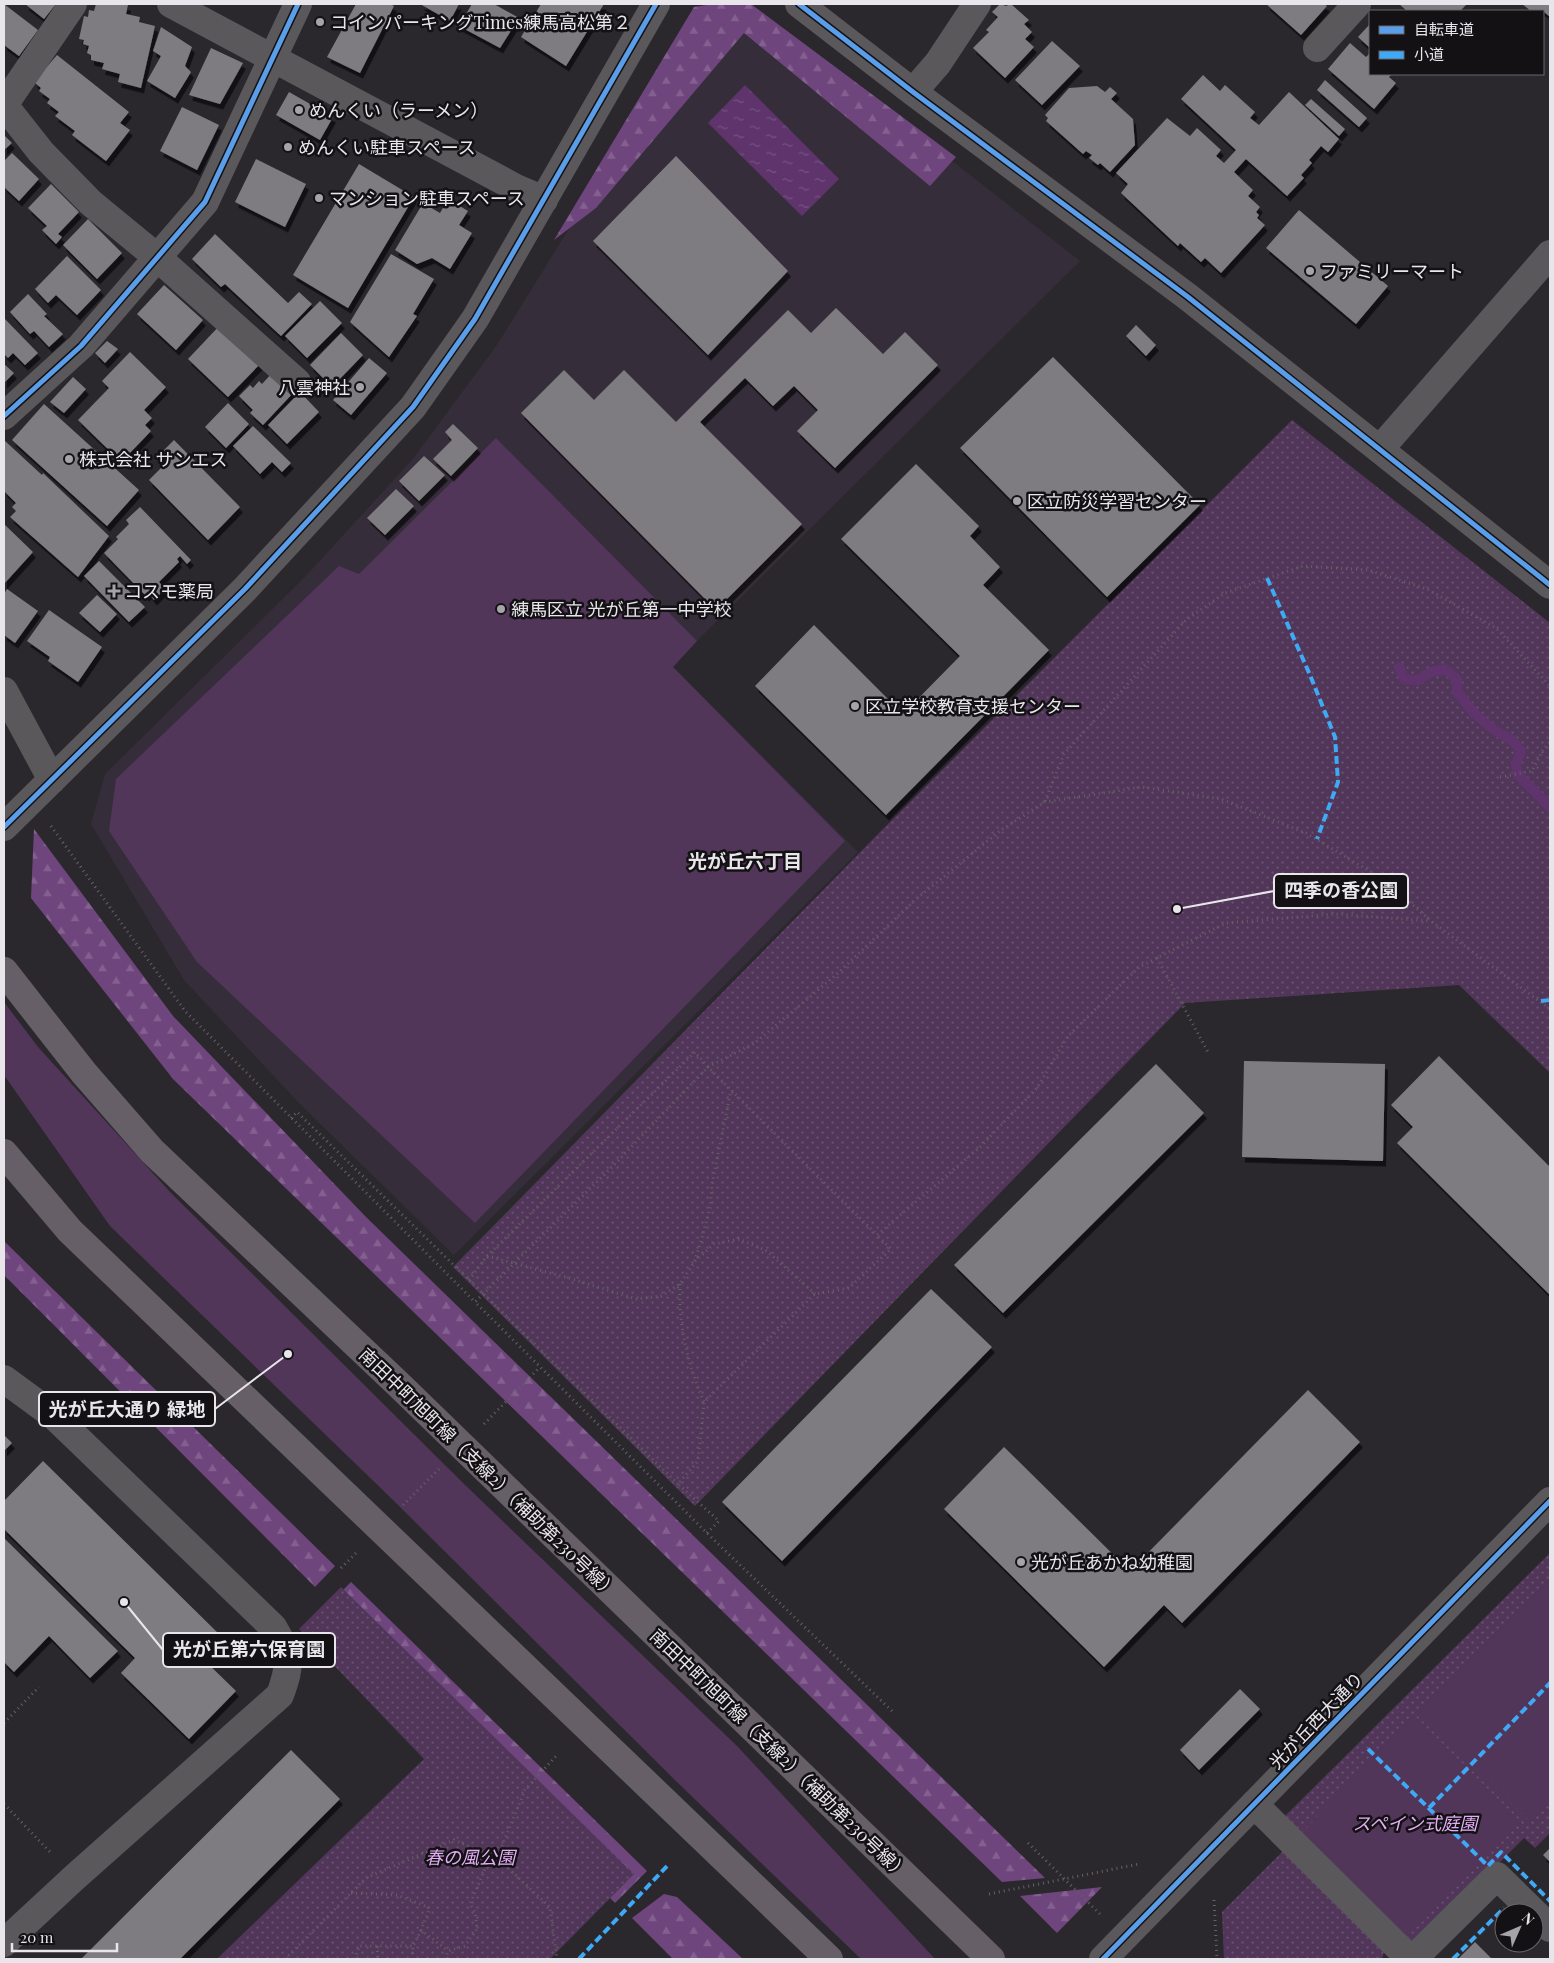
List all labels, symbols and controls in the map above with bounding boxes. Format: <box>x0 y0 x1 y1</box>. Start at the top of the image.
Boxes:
place label: コインパーキングTimes練馬高松第２ <box>330 10 631 34</box>
legend <box>1369 10 1544 75</box>
marker: コインパーキングTimes練馬高松第２ <box>314 16 326 28</box>
text: 自転車道 <box>1414 19 1474 39</box>
text: 小道 <box>1414 44 1444 64</box>
place label: めんくい（ラーメン） <box>309 98 488 122</box>
marker: めんくい（ラーメン） <box>293 104 305 116</box>
place label: めんくい駐車スペース <box>298 135 476 159</box>
marker: めんくい駐車スペース <box>282 141 294 153</box>
place label: マンション駐車スペース <box>329 186 525 210</box>
marker: マンション駐車スペース <box>313 192 325 204</box>
place label: ファミリーマート <box>1320 259 1464 283</box>
marker: ファミリーマート <box>1304 265 1316 277</box>
place label: 八雲神社 <box>278 375 350 399</box>
marker: 八雲神社 <box>354 381 366 393</box>
place label: 株式会社 サンエス <box>79 447 227 471</box>
marker: 株式会社 サンエス <box>63 453 75 465</box>
place label: 区立防災学習センター <box>1027 489 1207 513</box>
marker: 区立防災学習センター <box>1011 495 1023 507</box>
place label: コスモ薬局 <box>124 579 214 603</box>
marker: コスモ薬局 <box>108 585 120 597</box>
place label: 練馬区立 光が丘第一中学校 <box>511 597 731 621</box>
marker: 練馬区立 光が丘第一中学校 <box>495 603 507 615</box>
place label: 区立学校教育支援センター <box>865 694 1081 718</box>
marker: 区立学校教育支援センター <box>849 700 861 712</box>
district label: 光が丘六丁目 <box>688 847 802 873</box>
callout: 四季の香公園 <box>1274 874 1408 908</box>
text: 四季の香公園 <box>1284 876 1398 902</box>
street label: 南田中町旭町線（支線2）（補助第230号線） <box>354 1342 624 1604</box>
callout: 光が丘大通り 緑地 <box>39 1392 215 1426</box>
text: 光が丘大通り 緑地 <box>49 1395 205 1421</box>
place label: 光が丘あかね幼稚園 <box>1031 1550 1193 1574</box>
marker: 光が丘あかね幼稚園 <box>1015 1556 1027 1568</box>
street label: 南田中町旭町線（支線2）（補助第230号線） <box>645 1623 915 1885</box>
callout: 光が丘第六保育園 <box>163 1633 335 1667</box>
text: 光が丘第六保育園 <box>173 1635 325 1661</box>
street label: 光が丘西大通り <box>1264 1666 1368 1774</box>
park label: スペイン式庭園 <box>1353 1811 1480 1835</box>
park label: 春の風公園 <box>425 1845 518 1869</box>
north arrow <box>1494 1903 1544 1953</box>
text: N <box>1518 1908 1539 1929</box>
scale bar <box>12 1920 118 1952</box>
text: 20 m <box>20 1927 54 1947</box>

